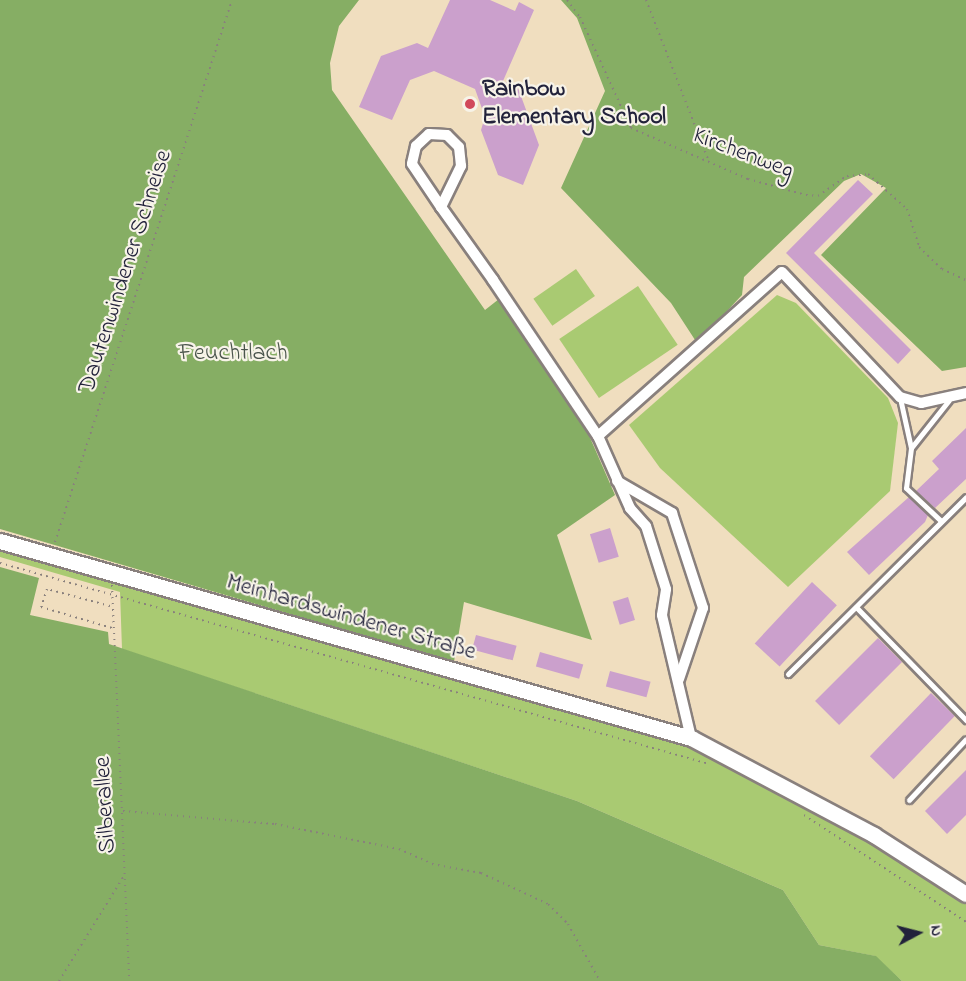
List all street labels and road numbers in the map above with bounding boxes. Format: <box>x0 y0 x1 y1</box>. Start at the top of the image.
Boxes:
street label: Kirchenweg <box>689 122 797 186</box>
street label: Dautenwindener Schneise <box>73 147 179 397</box>
street label: Meinhardswindener Straße <box>223 569 479 667</box>
street label: Silberallee <box>89 756 123 854</box>

